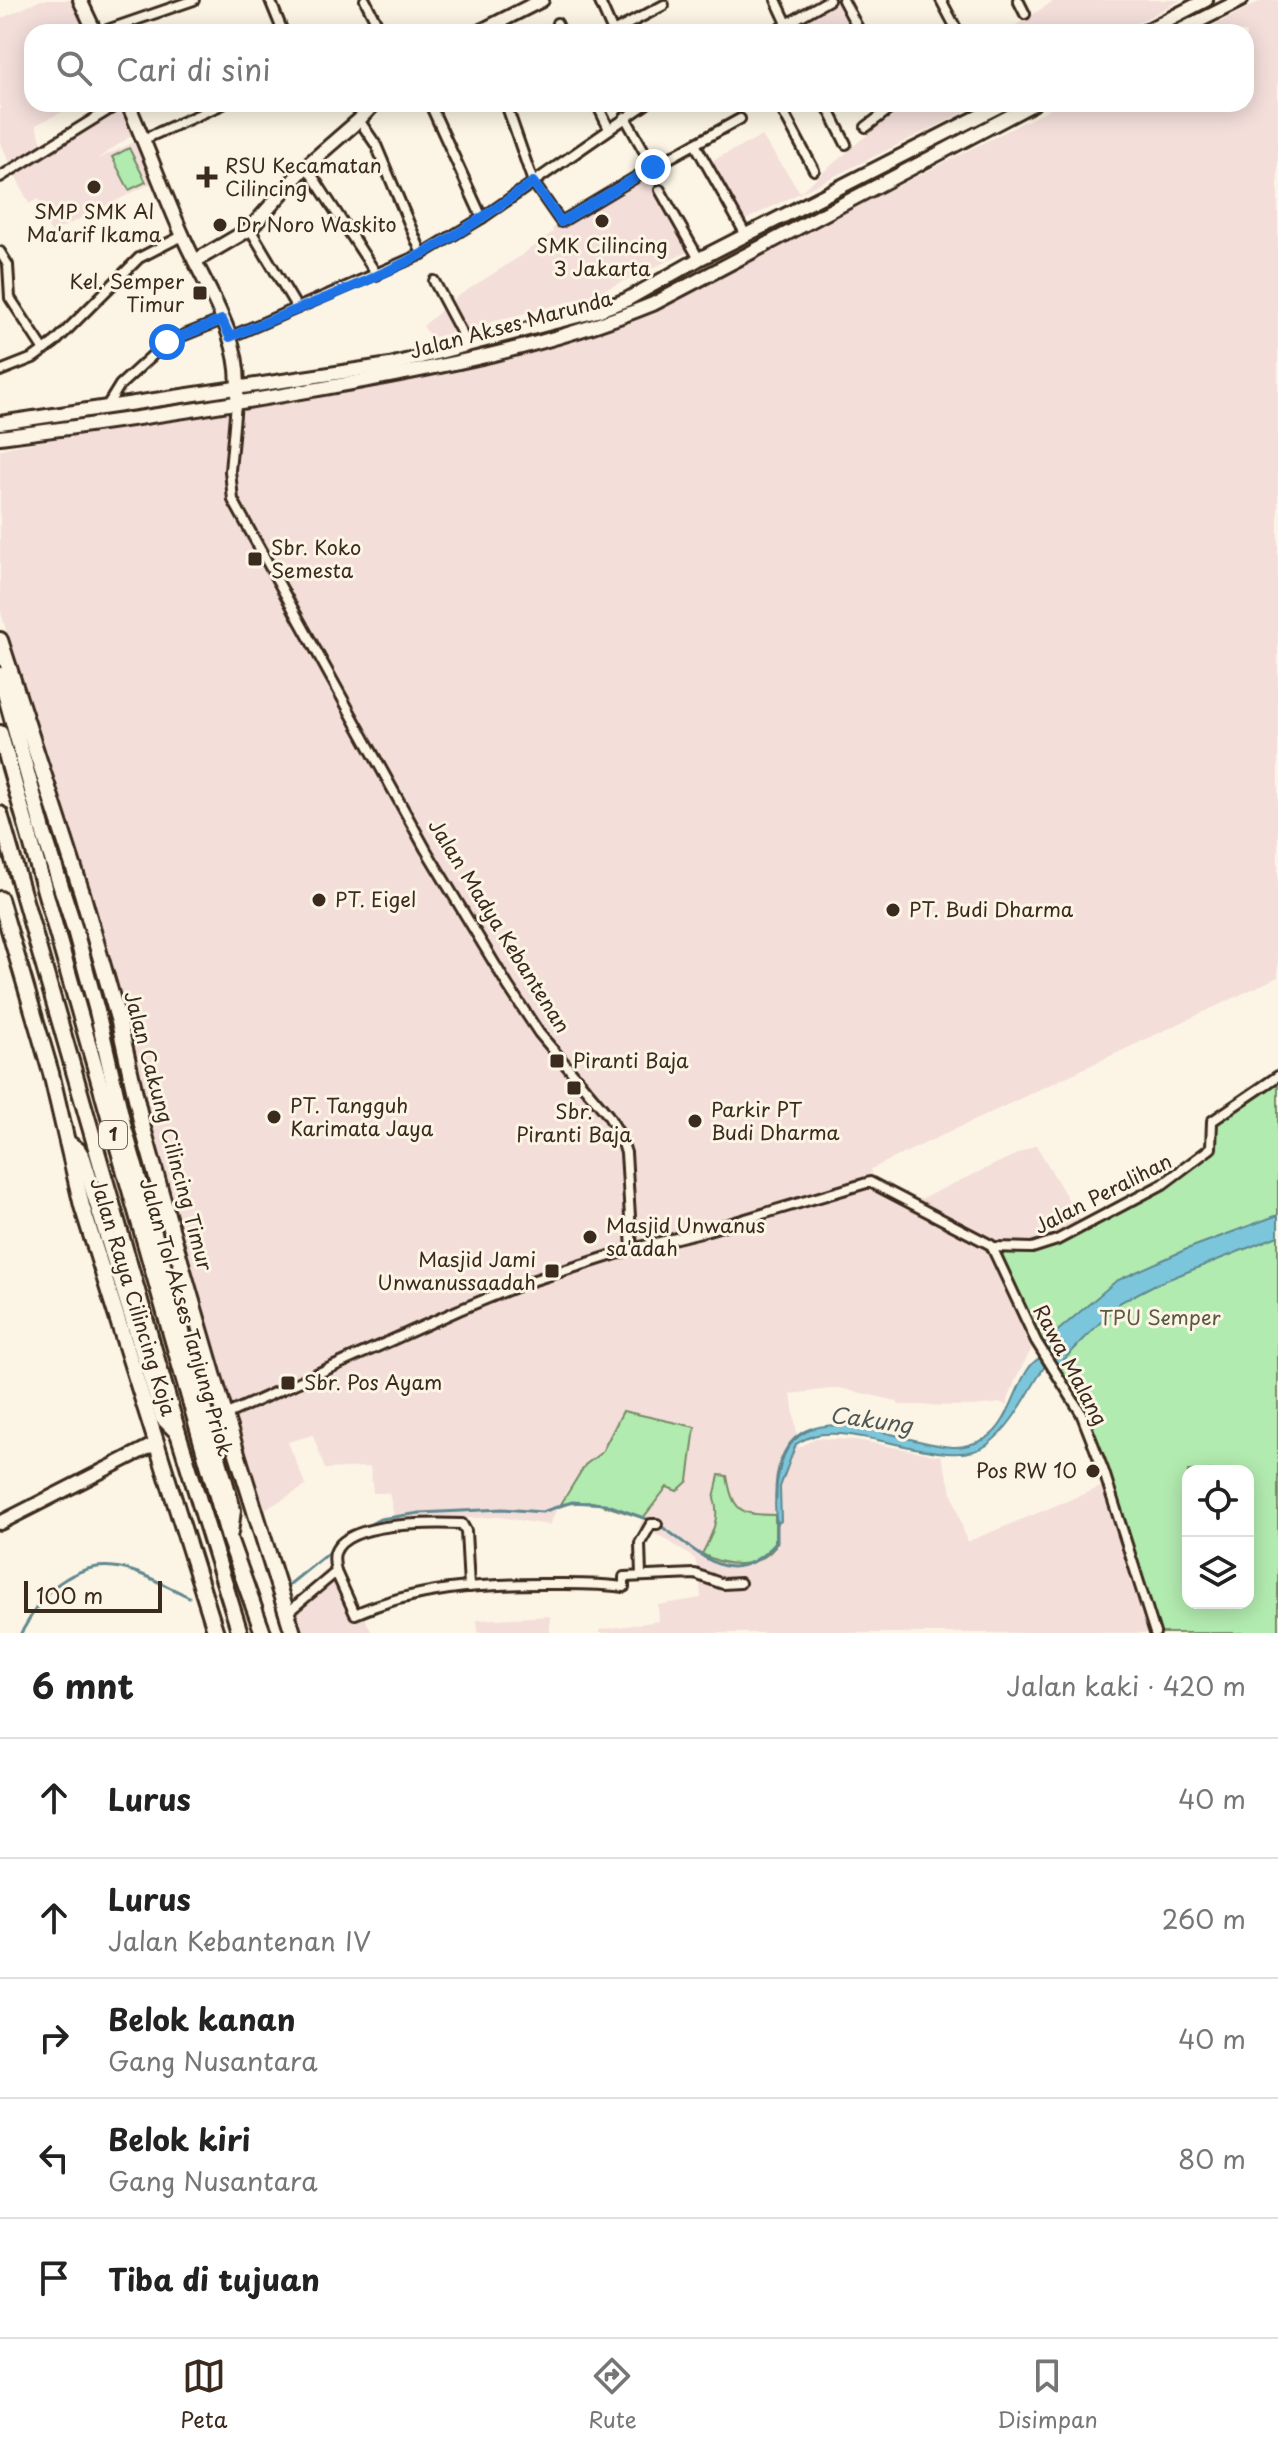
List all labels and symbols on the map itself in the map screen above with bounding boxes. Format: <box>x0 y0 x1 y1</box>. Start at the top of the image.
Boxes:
route end <box>635 149 671 185</box>
place label: RSU Kecamatan Cilincing <box>225 150 382 203</box>
marker: RSU Kecamatan Cilincing <box>196 166 218 188</box>
marker: SMP SMK Al Ma'arif Ikama <box>85 178 103 196</box>
place label: SMP SMK Al Ma'arif Ikama <box>27 196 162 249</box>
place label: Dr Noro Waskito <box>236 209 397 239</box>
marker: SMK Cilincing 3 Jakarta <box>593 212 611 230</box>
marker: Dr Noro Waskito <box>211 216 229 234</box>
place label: SMK Cilincing 3 Jakarta <box>536 230 668 283</box>
place label: Kel. Semper Timur <box>70 266 185 319</box>
street label: Jalan Akses Marunda <box>406 282 616 366</box>
marker: Kel. Semper Timur <box>191 284 209 302</box>
route start <box>149 324 185 360</box>
place label: Sbr. Koko Semesta <box>271 532 361 585</box>
marker: Sbr. Koko Semesta <box>246 550 264 568</box>
street label: Jalan Madya Kebantenan <box>422 813 578 1038</box>
place label: PT. Eigel <box>335 884 416 914</box>
marker: PT. Eigel <box>310 891 328 909</box>
place label: PT. Budi Dharma <box>909 894 1074 924</box>
marker: PT. Budi Dharma <box>884 901 902 919</box>
street label: Jalan Cakung Cilincing Timur <box>117 988 221 1275</box>
place label: Piranti Baja <box>573 1045 689 1075</box>
marker: Piranti Baja <box>548 1052 566 1070</box>
marker: Sbr. Piranti Baja <box>565 1079 583 1097</box>
place label: PT. Tangguh Karimata Jaya <box>290 1090 434 1143</box>
place label: Parkir PT Budi Dharma <box>711 1094 839 1147</box>
place label: Sbr. Piranti Baja <box>516 1096 632 1149</box>
marker: PT. Tangguh Karimata Jaya <box>265 1108 283 1126</box>
marker: Parkir PT Budi Dharma <box>686 1112 704 1130</box>
road number: 1 <box>99 1121 127 1149</box>
street label: Jalan Peralihan <box>1028 1145 1177 1241</box>
street label: Jalan Raya Cilincing Koja <box>83 1174 185 1420</box>
street label: Jalan Tol Akses Tanjung Priok <box>133 1174 241 1460</box>
place label: Masjid Unwanus sa'adah <box>606 1210 765 1263</box>
marker: Masjid Unwanus sa'adah <box>581 1228 599 1246</box>
place label: Masjid Jami Unwanussaadah <box>377 1244 536 1297</box>
marker: Masjid Jami Unwanussaadah <box>543 1262 561 1280</box>
street label: Rawa Malang <box>1026 1299 1115 1430</box>
park label: TPU Semper <box>1099 1302 1222 1332</box>
place label: Sbr. Pos Ayam <box>304 1367 442 1397</box>
marker: Sbr. Pos Ayam <box>279 1374 297 1392</box>
water label: Cakung <box>828 1396 916 1441</box>
place label: Pos RW 10 <box>976 1455 1077 1485</box>
marker: Pos RW 10 <box>1084 1462 1102 1480</box>
scale bar <box>24 1577 162 1613</box>

